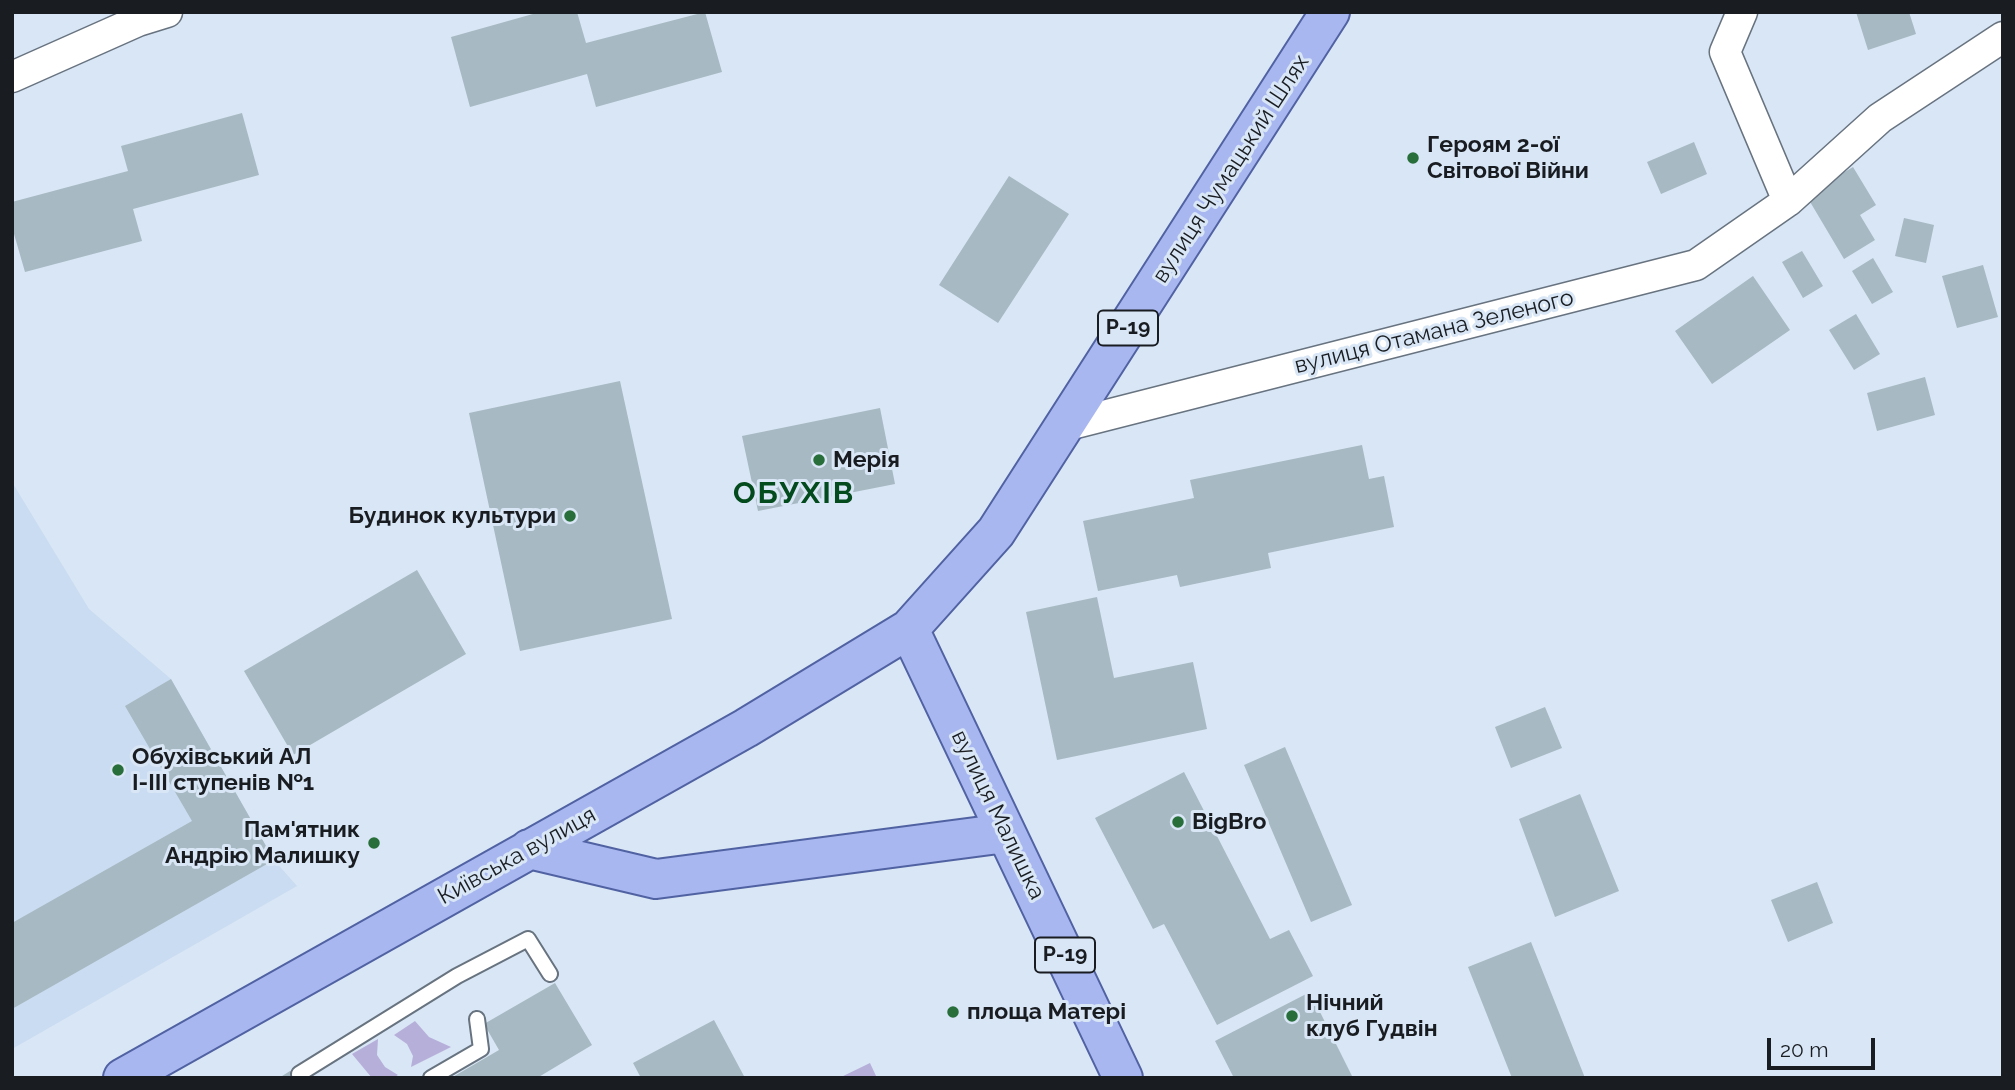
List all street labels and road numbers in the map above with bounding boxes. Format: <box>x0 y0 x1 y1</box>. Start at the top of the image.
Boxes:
street label: вулиця Чумацький Шлях <box>1147 50 1315 288</box>
street label: вулиця Отамана Зеленого <box>1292 284 1576 380</box>
road number: Р-19 <box>1098 310 1158 346</box>
street label: вулиця Малишка <box>945 726 1051 904</box>
street label: Київська вулиця <box>433 801 601 911</box>
road number: Р-19 <box>1035 937 1095 972</box>

